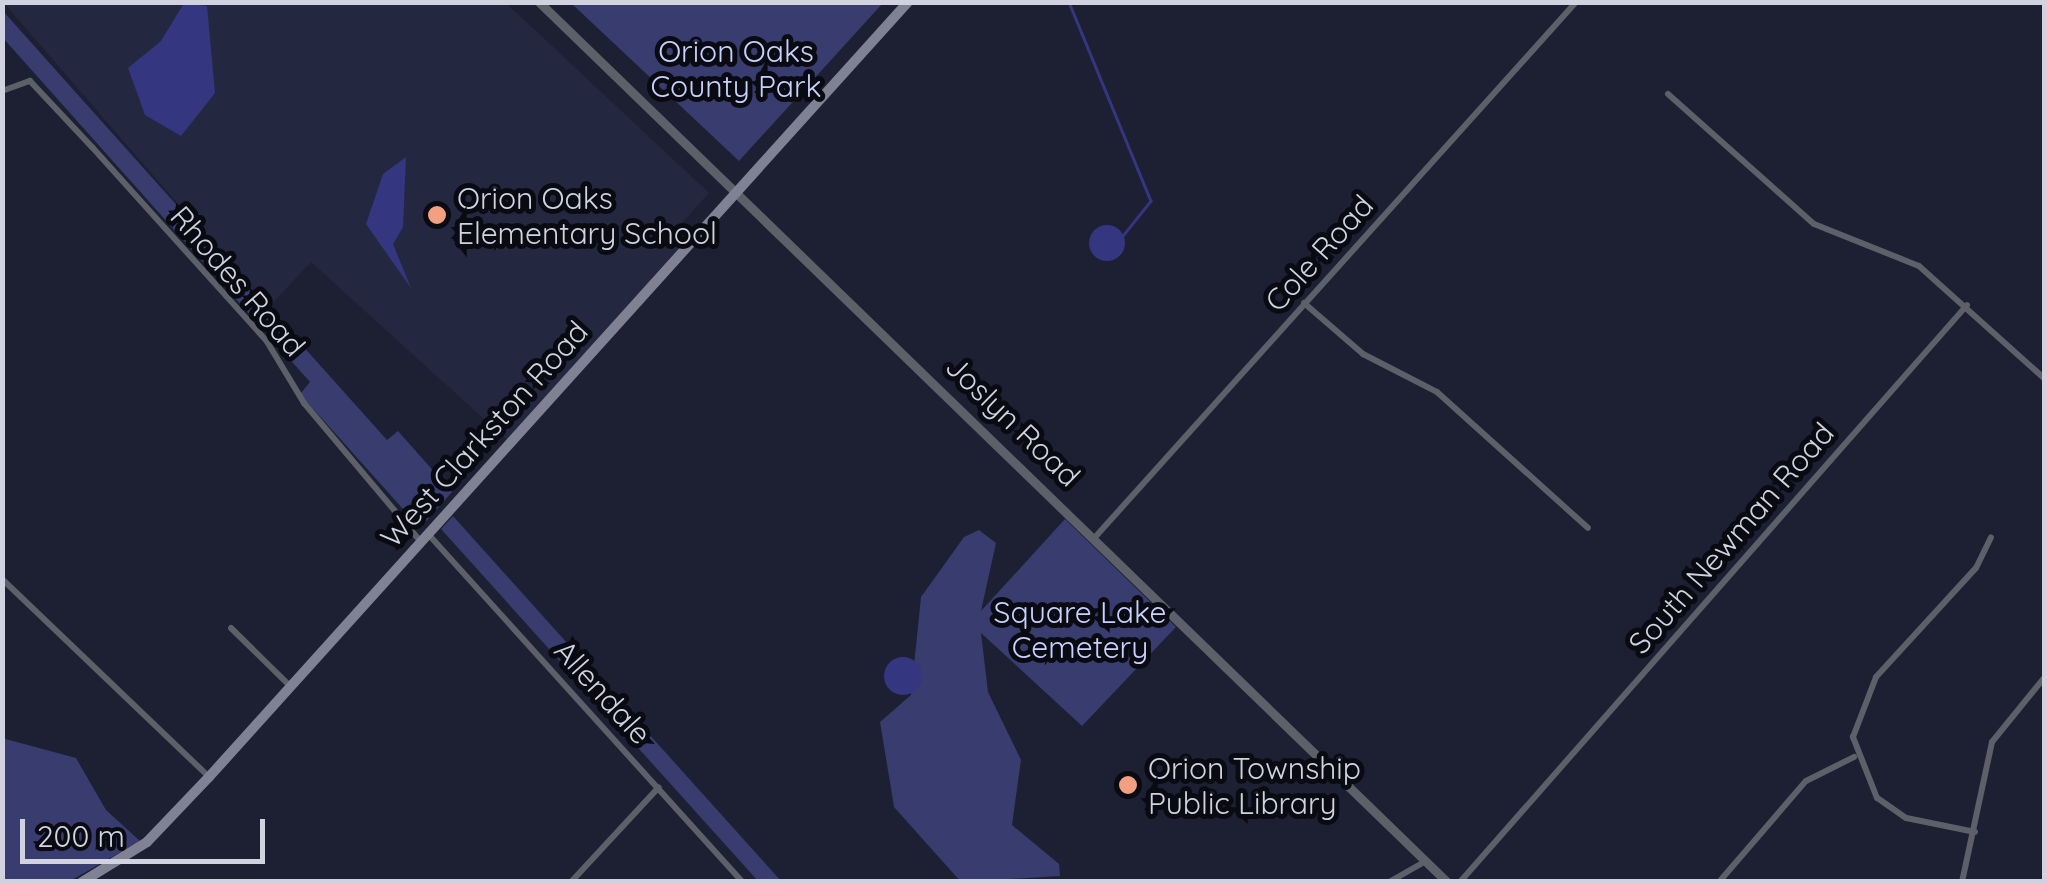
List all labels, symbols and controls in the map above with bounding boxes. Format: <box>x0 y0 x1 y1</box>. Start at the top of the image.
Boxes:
park label: Orion Oaks County Park <box>650 33 822 104</box>
place label: Orion Oaks Elementary School <box>457 180 717 250</box>
street label: Cole Road <box>1257 187 1381 319</box>
street label: Rhodes Road <box>163 199 313 363</box>
marker: Orion Oaks Elementary School <box>426 204 448 226</box>
street label: West Clarkston Road <box>373 313 595 555</box>
street label: Joslyn Road <box>938 348 1088 494</box>
street label: South Newman Road <box>1621 415 1841 661</box>
park label: Square Lake Cemetery <box>994 594 1166 664</box>
street label: Allendale <box>547 633 659 751</box>
place label: Orion Township Public Library <box>1148 750 1361 820</box>
marker: Orion Township Public Library <box>1117 774 1139 796</box>
scale bar <box>25 799 270 861</box>
text: 200 m <box>37 817 125 855</box>

